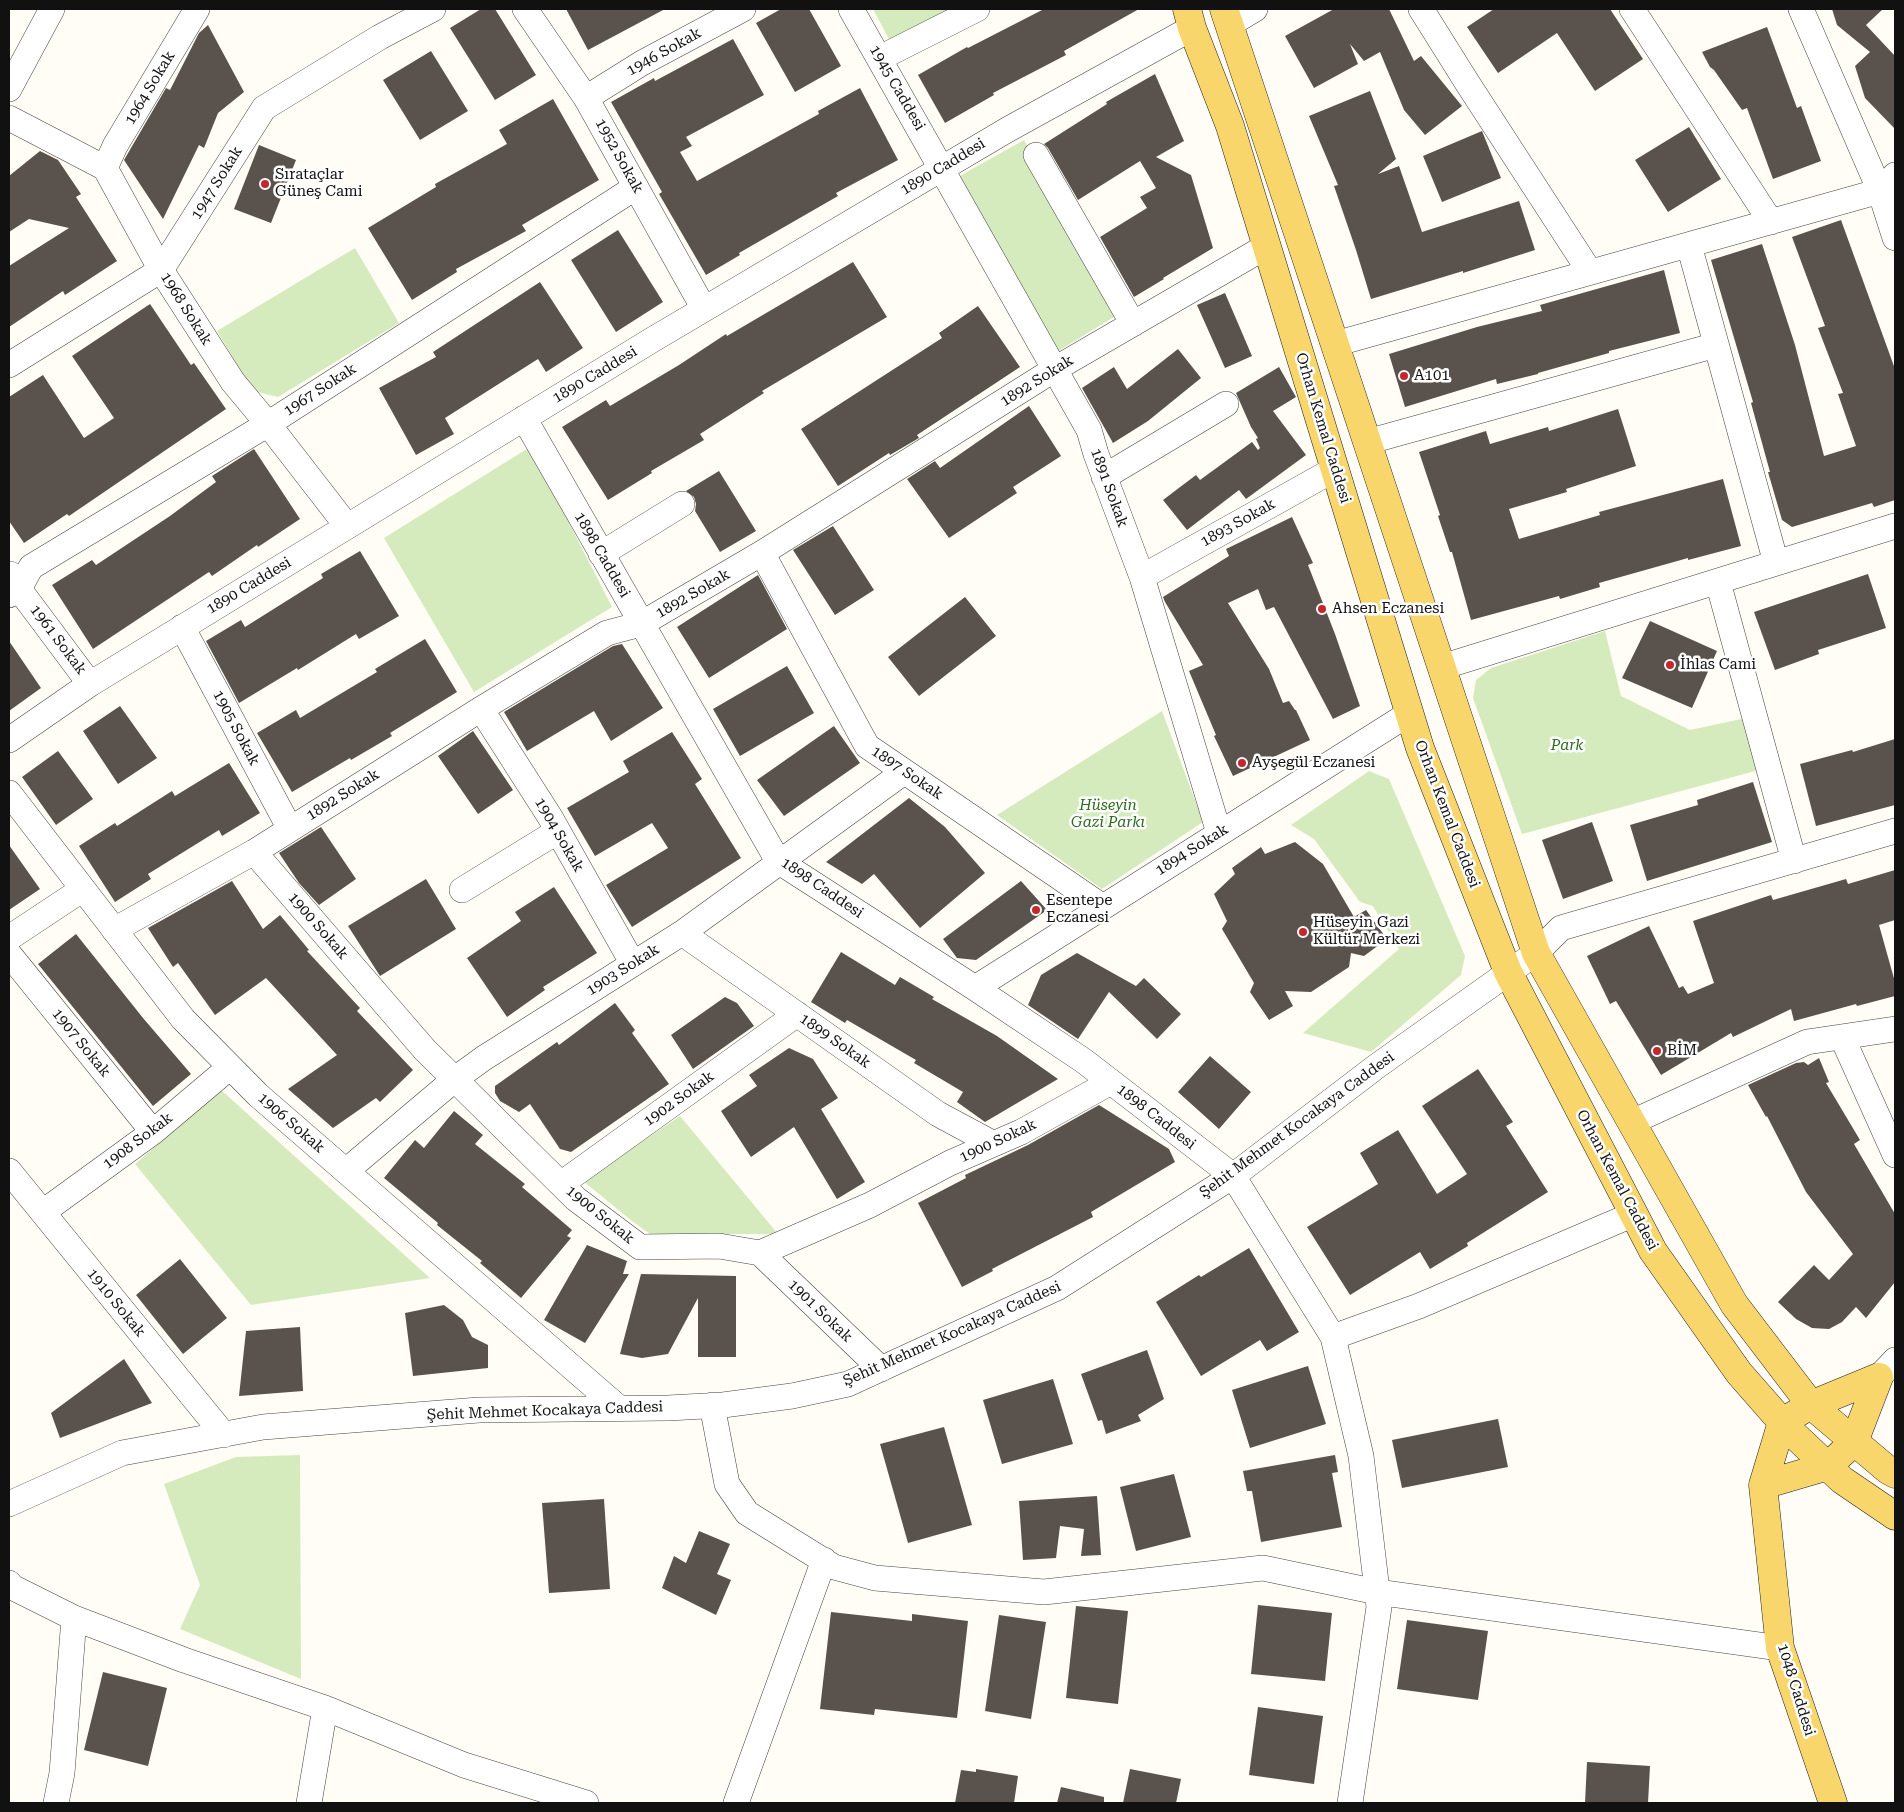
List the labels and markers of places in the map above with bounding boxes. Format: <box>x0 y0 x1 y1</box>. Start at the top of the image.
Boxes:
place label: Sırataçlar Güneş Cami <box>275 166 363 201</box>
marker: Sırataçlar Güneş Cami <box>259 178 271 190</box>
place label: A101 <box>1414 367 1450 385</box>
marker: A101 <box>1398 370 1410 382</box>
place label: Ahsen Eczanesi <box>1332 600 1444 618</box>
marker: Ahsen Eczanesi <box>1316 603 1328 615</box>
place label: İhlas Cami <box>1680 656 1756 674</box>
marker: İhlas Cami <box>1664 659 1676 671</box>
place label: Ayşegül Eczanesi <box>1252 754 1375 772</box>
marker: Ayşegül Eczanesi <box>1236 757 1248 769</box>
place label: Esentepe Eczanesi <box>1046 892 1112 927</box>
marker: Esentepe Eczanesi <box>1030 904 1042 916</box>
place label: Hüseyin Gazi Kültür Merkezi <box>1313 914 1420 949</box>
marker: Hüseyin Gazi Kültür Merkezi <box>1297 926 1309 938</box>
place label: BİM <box>1667 1042 1697 1060</box>
marker: BİM <box>1651 1045 1663 1057</box>

